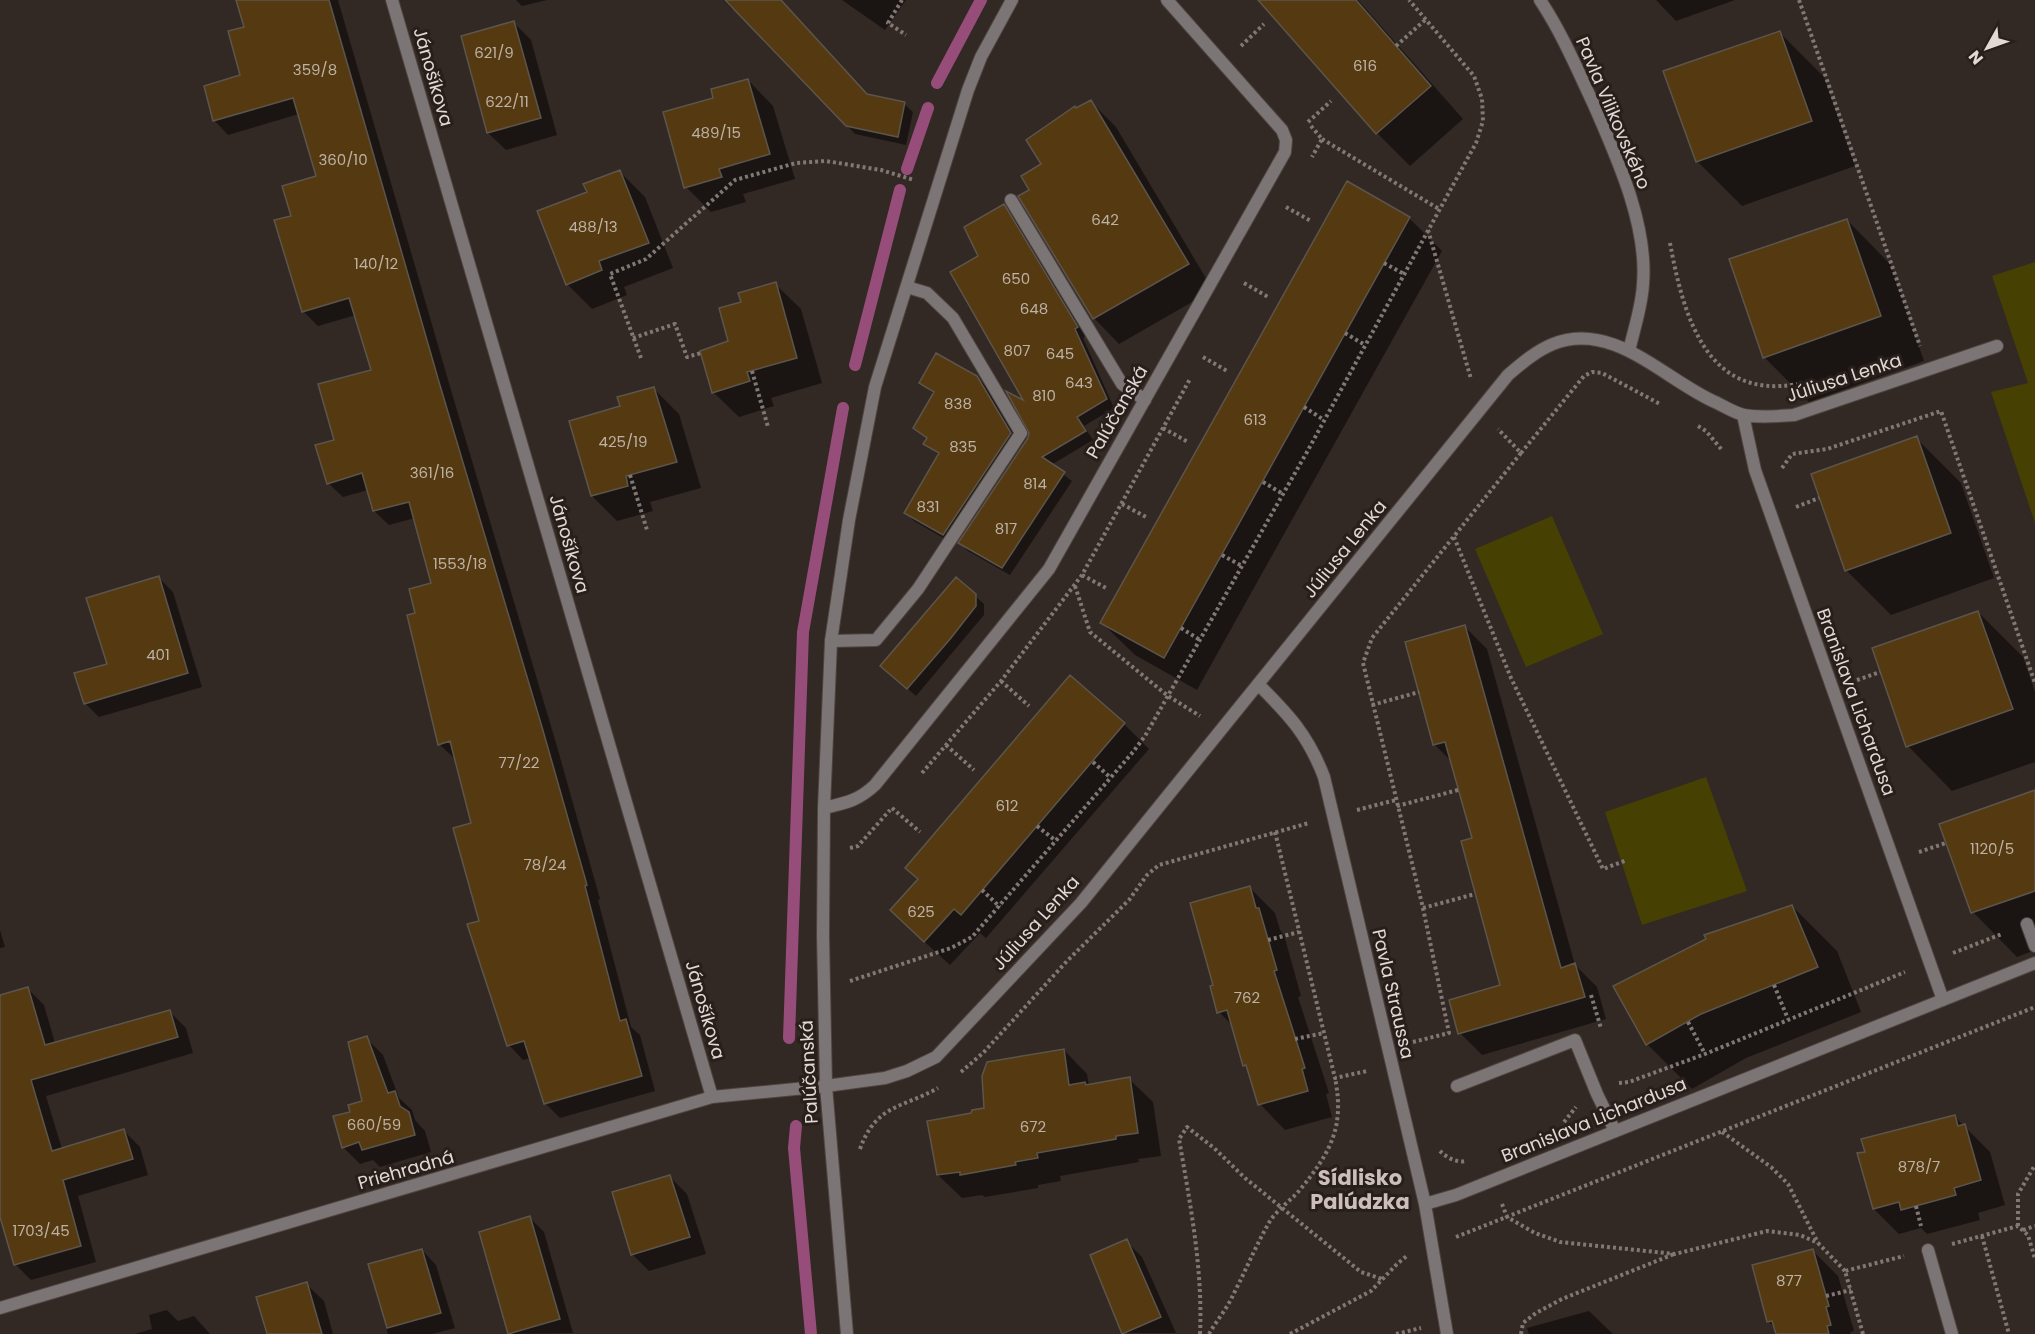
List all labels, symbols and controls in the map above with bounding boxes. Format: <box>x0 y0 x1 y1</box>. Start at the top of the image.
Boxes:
north arrow <box>1957 18 2017 78</box>
street label: Jánošíkova <box>407 25 460 129</box>
street label: Pavla Vilikovského <box>1570 33 1657 193</box>
house number: 621/9 <box>474 42 514 63</box>
text: N <box>1963 45 1989 69</box>
house number: 616 <box>1353 55 1377 76</box>
house number: 359/8 <box>293 59 337 80</box>
house number: 622/11 <box>485 91 529 112</box>
house number: 489/15 <box>691 122 741 143</box>
house number: 360/10 <box>318 149 368 170</box>
house number: 642 <box>1091 209 1119 230</box>
house number: 488/13 <box>568 216 618 237</box>
house number: 140/12 <box>354 253 398 274</box>
house number: 650 <box>1002 268 1030 289</box>
house number: 648 <box>1020 298 1048 319</box>
house number: 807 <box>1003 340 1031 361</box>
house number: 645 <box>1046 343 1074 364</box>
street label: Júliusa Lenka <box>1783 347 1905 408</box>
street label: Palúčanská <box>1080 360 1153 463</box>
house number: 643 <box>1065 372 1093 393</box>
house number: 810 <box>1032 385 1056 406</box>
house number: 838 <box>944 393 972 414</box>
house number: 613 <box>1243 409 1267 430</box>
house number: 425/19 <box>599 431 647 452</box>
house number: 835 <box>949 436 977 457</box>
house number: 361/16 <box>410 462 454 483</box>
house number: 814 <box>1023 473 1047 494</box>
street label: Jánošíkova <box>543 492 596 596</box>
street label: Júliusa Lenka <box>1297 494 1392 603</box>
house number: 831 <box>916 496 940 517</box>
house number: 817 <box>995 518 1017 539</box>
house number: 1553/18 <box>433 553 487 574</box>
street label: Branislava Lichardusa <box>1811 605 1902 799</box>
house number: 401 <box>146 644 170 665</box>
house number: 77/22 <box>499 752 539 773</box>
house number: 612 <box>996 795 1018 816</box>
house number: 1120/5 <box>1970 838 2014 859</box>
house number: 78/24 <box>524 854 566 875</box>
street label: Júliusa Lenka <box>986 870 1085 976</box>
house number: 625 <box>907 901 935 922</box>
street label: Pavla Straussa <box>1366 926 1421 1061</box>
street label: Jánošíkova <box>679 958 732 1062</box>
house number: 762 <box>1234 987 1260 1008</box>
street label: Palúčanská <box>793 1019 824 1125</box>
street label: Branislava Lichardusa <box>1497 1071 1690 1168</box>
house number: 660/59 <box>347 1114 401 1135</box>
house number: 672 <box>1020 1116 1046 1137</box>
street label: Priehradná <box>355 1144 457 1195</box>
house number: 878/7 <box>1898 1156 1940 1177</box>
district label: Sídlisko Palúdzka <box>1310 1163 1410 1216</box>
house number: 1703/45 <box>12 1220 70 1241</box>
house number: 877 <box>1776 1270 1802 1291</box>

